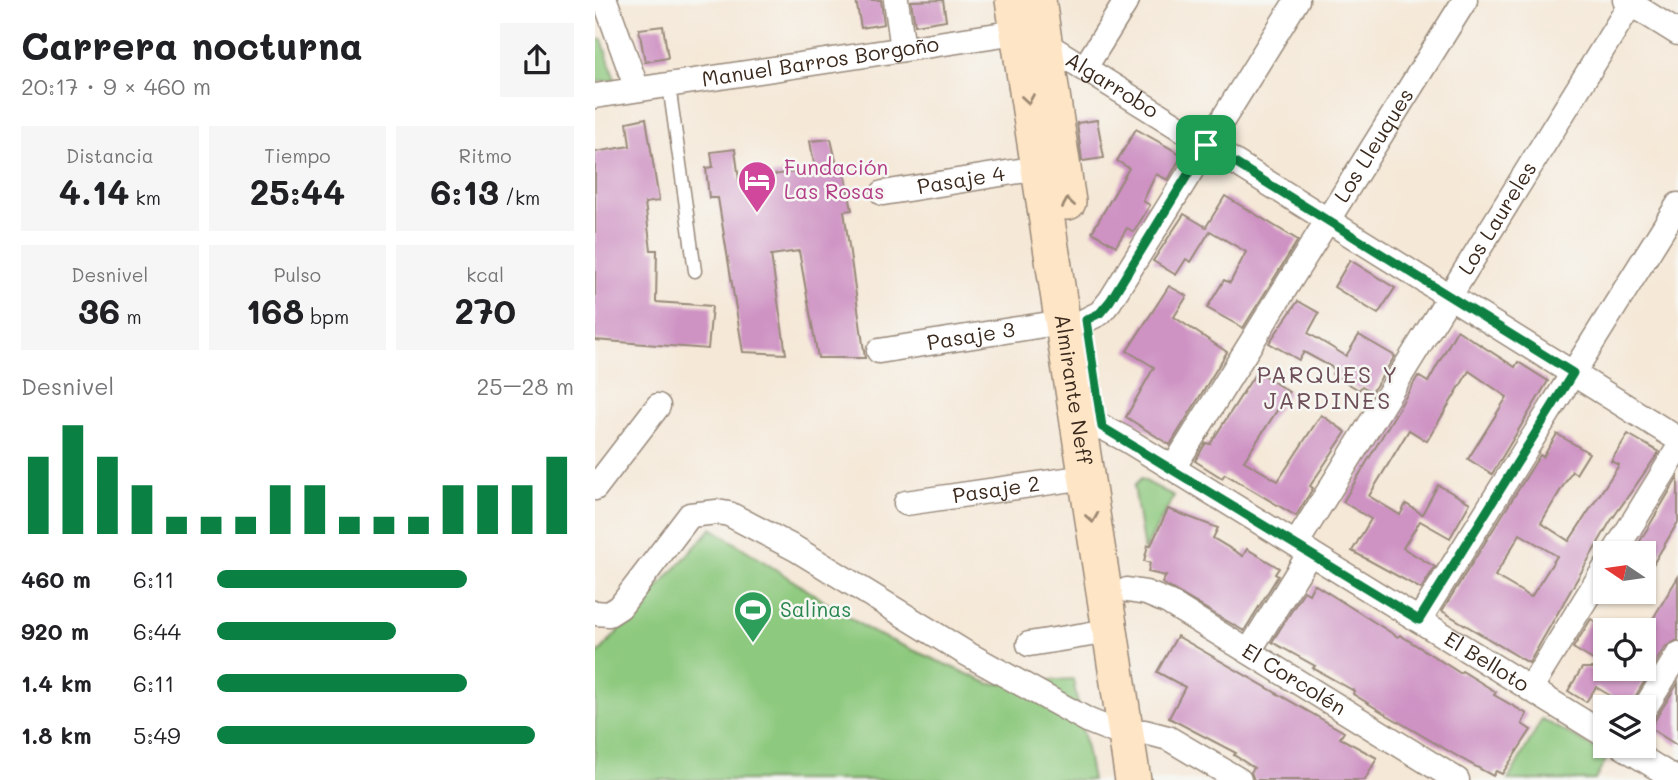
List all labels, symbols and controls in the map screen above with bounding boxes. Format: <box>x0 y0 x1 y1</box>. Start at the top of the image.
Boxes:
text: Carrera nocturna <box>21 20 363 70</box>
button: share <box>500 23 574 97</box>
street label: Manuel Barros Borgoño <box>700 29 941 92</box>
street label: Algarrobo <box>1061 45 1164 123</box>
text: 20:17 · 9 × 460 m <box>21 71 211 101</box>
street label: Los Lleuques <box>1327 83 1419 207</box>
one-way arrow <box>1020 94 1035 105</box>
pin <box>1176 115 1236 175</box>
icon: arrive <box>1187 126 1225 164</box>
text: Distancia <box>66 143 154 168</box>
text: Tiempo <box>264 143 331 168</box>
text: Ritmo <box>459 143 512 168</box>
place label: Fundación Las Rosas <box>784 153 888 204</box>
street label: Los Laureles <box>1451 156 1542 279</box>
street label: Pasaje 4 <box>915 158 1007 199</box>
hotel icon: Fundación Las Rosas <box>736 159 778 214</box>
text: 4.14 <box>59 168 130 214</box>
text: 25:44 <box>250 168 345 214</box>
text: 6:13 <box>430 168 499 214</box>
text: km <box>130 185 161 210</box>
text: /km <box>499 185 540 210</box>
one-way arrow <box>1061 198 1076 209</box>
text: Desnivel <box>71 262 148 287</box>
text: Pulso <box>274 262 321 287</box>
text: kcal <box>466 262 504 287</box>
text: 36 <box>78 287 120 333</box>
text: 168 <box>246 287 304 333</box>
text: 270 <box>454 287 516 333</box>
text: m <box>120 304 142 329</box>
text: bpm <box>304 304 349 329</box>
street label: Almirante Neff <box>1049 312 1099 467</box>
street label: Pasaje 3 <box>925 315 1016 355</box>
district label: PARQUES Y JARDINES <box>1257 359 1399 415</box>
text: Desnivel <box>21 371 114 401</box>
text: 25–28 m <box>477 371 574 401</box>
street label: Pasaje 2 <box>950 469 1041 508</box>
one-way arrow <box>1085 512 1100 524</box>
north arrow <box>1593 541 1655 604</box>
map controls <box>1593 541 1656 758</box>
text: 460 m <box>21 564 91 594</box>
text: 6:11 <box>133 564 175 594</box>
sports icon: Salinas <box>732 589 774 644</box>
place label: Salinas <box>780 595 852 622</box>
text: 920 m <box>21 616 89 646</box>
text: 6:44 <box>133 616 181 646</box>
button: locate <box>1593 618 1656 681</box>
street label: El Belloto <box>1440 624 1535 697</box>
street label: El Corcolén <box>1238 636 1352 720</box>
text: 1.4 km <box>21 668 92 698</box>
text: 6:11 <box>133 668 175 698</box>
button: layers <box>1593 695 1656 758</box>
text: 1.8 km <box>21 720 91 750</box>
text: 5:49 <box>133 720 181 750</box>

